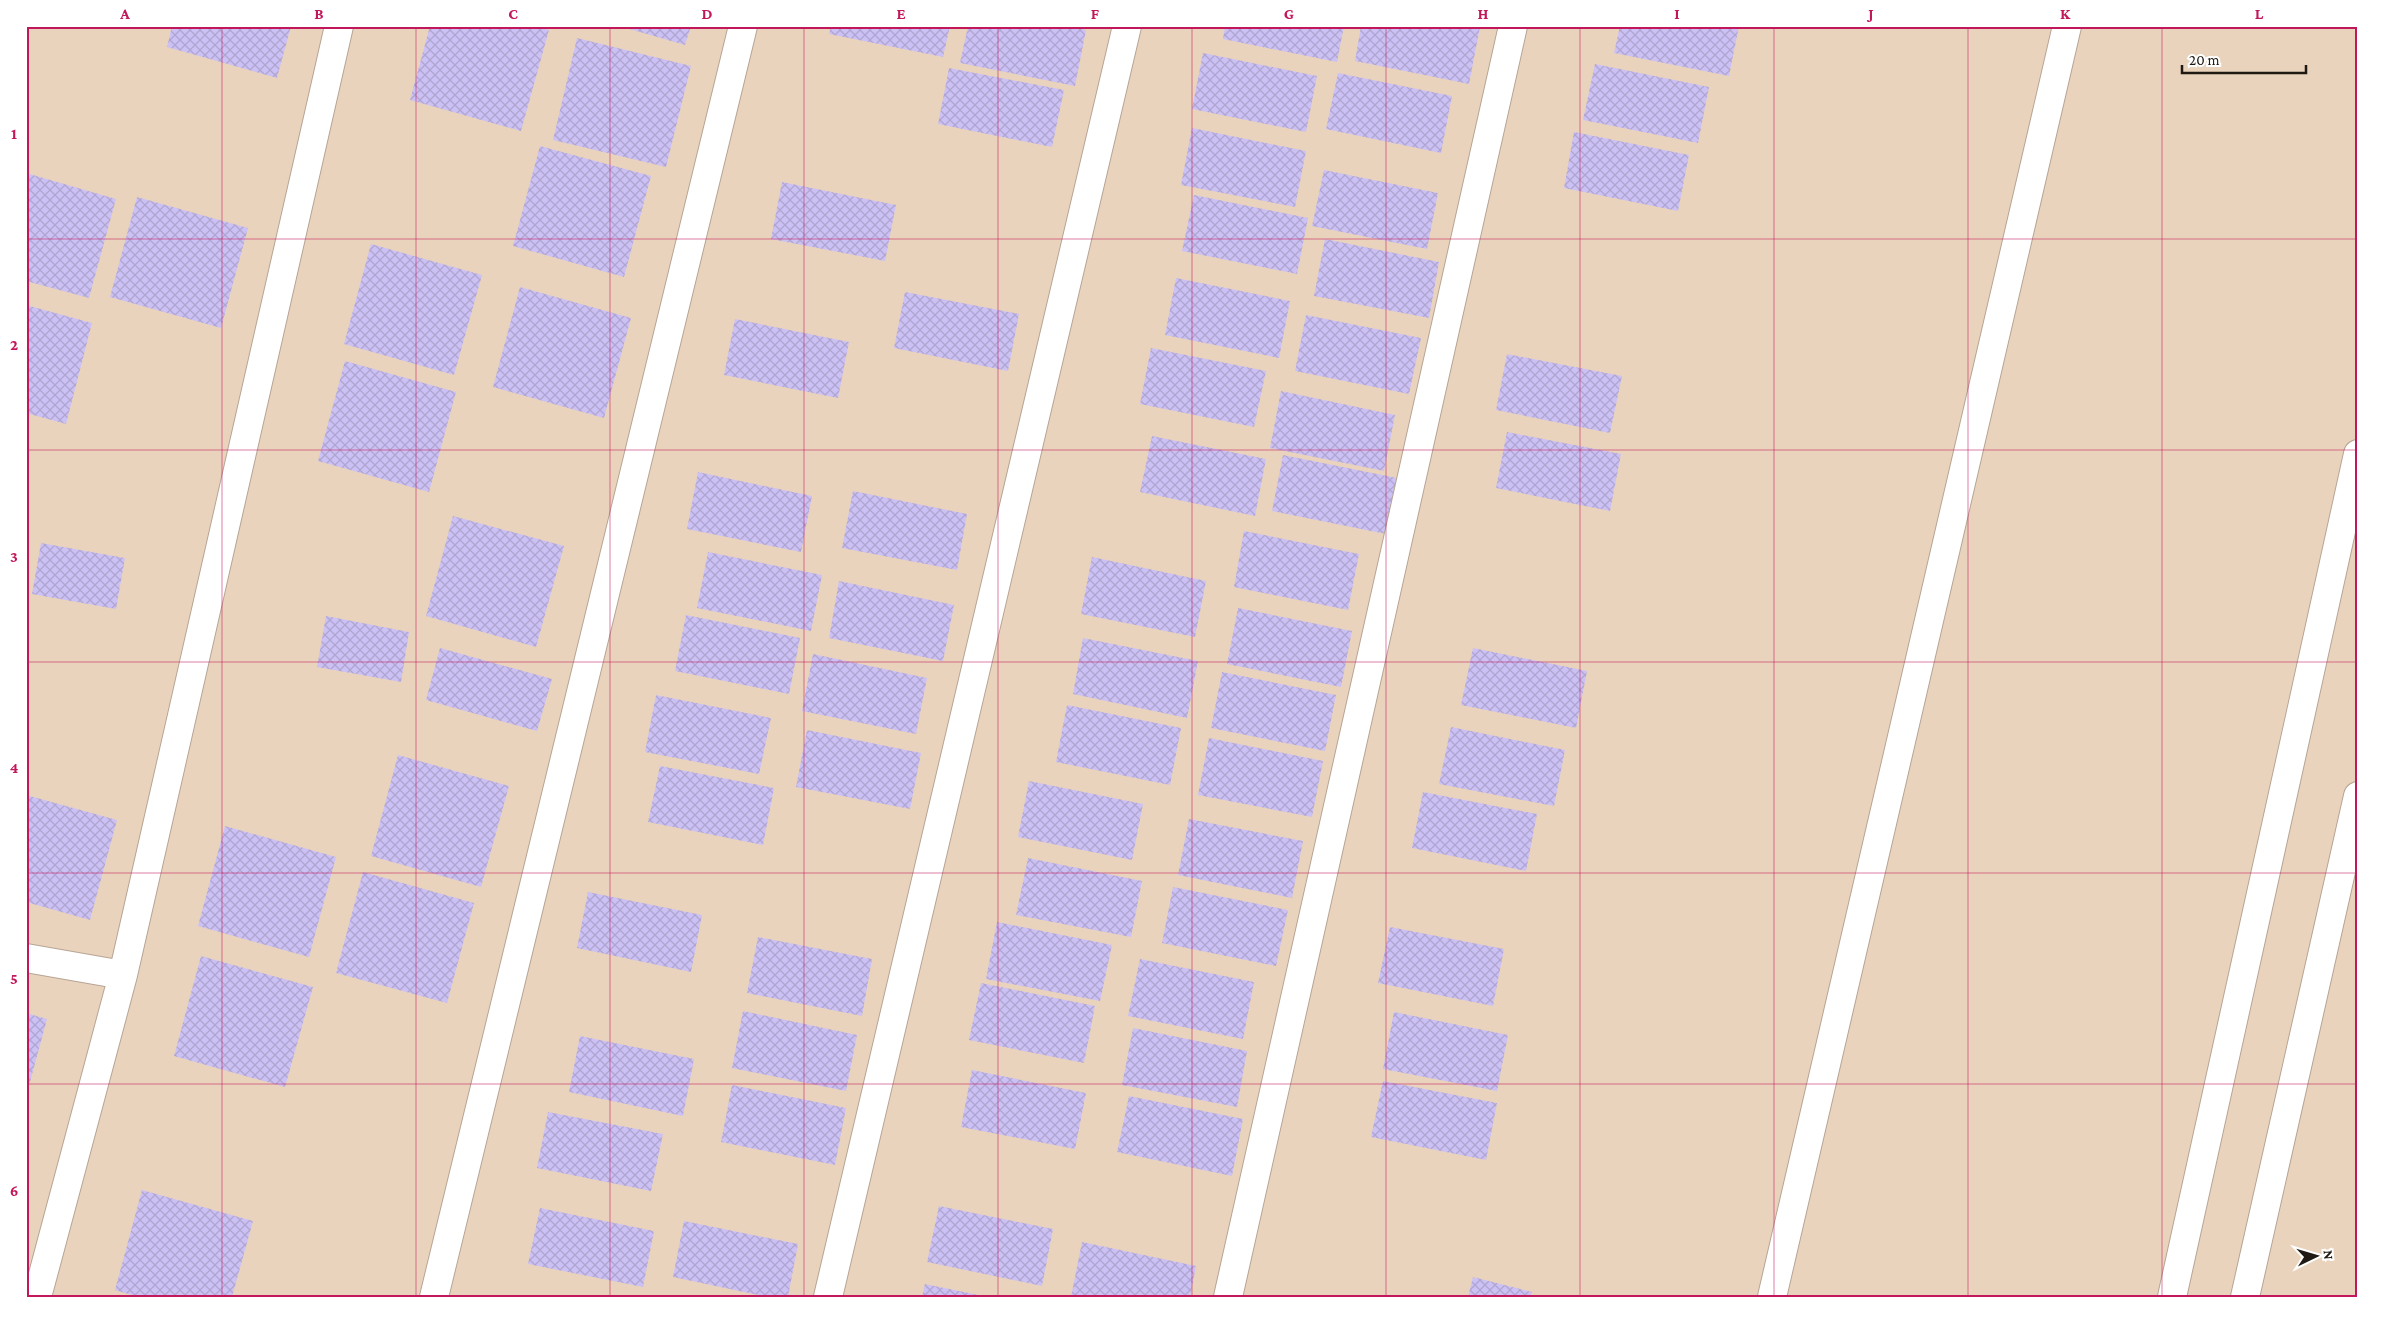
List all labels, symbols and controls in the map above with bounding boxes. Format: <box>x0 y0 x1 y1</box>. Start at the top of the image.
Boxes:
text: A <box>119 5 130 22</box>
text: B <box>314 5 324 22</box>
text: C <box>508 5 518 22</box>
text: D <box>701 5 713 22</box>
text: E <box>896 5 906 22</box>
text: F <box>1091 5 1100 22</box>
text: G <box>1284 5 1294 22</box>
text: H <box>1478 5 1489 22</box>
text: I <box>1674 5 1680 22</box>
text: J <box>1866 5 1874 22</box>
text: K <box>2060 5 2071 22</box>
text: L <box>2255 5 2264 22</box>
scale bar <box>2182 42 2305 74</box>
text: 20 m <box>2189 52 2220 68</box>
text: 1 <box>11 125 17 142</box>
text: 2 <box>10 336 18 353</box>
text: 3 <box>10 548 18 565</box>
text: 4 <box>10 759 19 776</box>
text: 5 <box>10 970 18 987</box>
text: 6 <box>10 1182 18 1199</box>
north arrow <box>2292 1230 2342 1280</box>
text: N <box>2321 1249 2337 1261</box>

